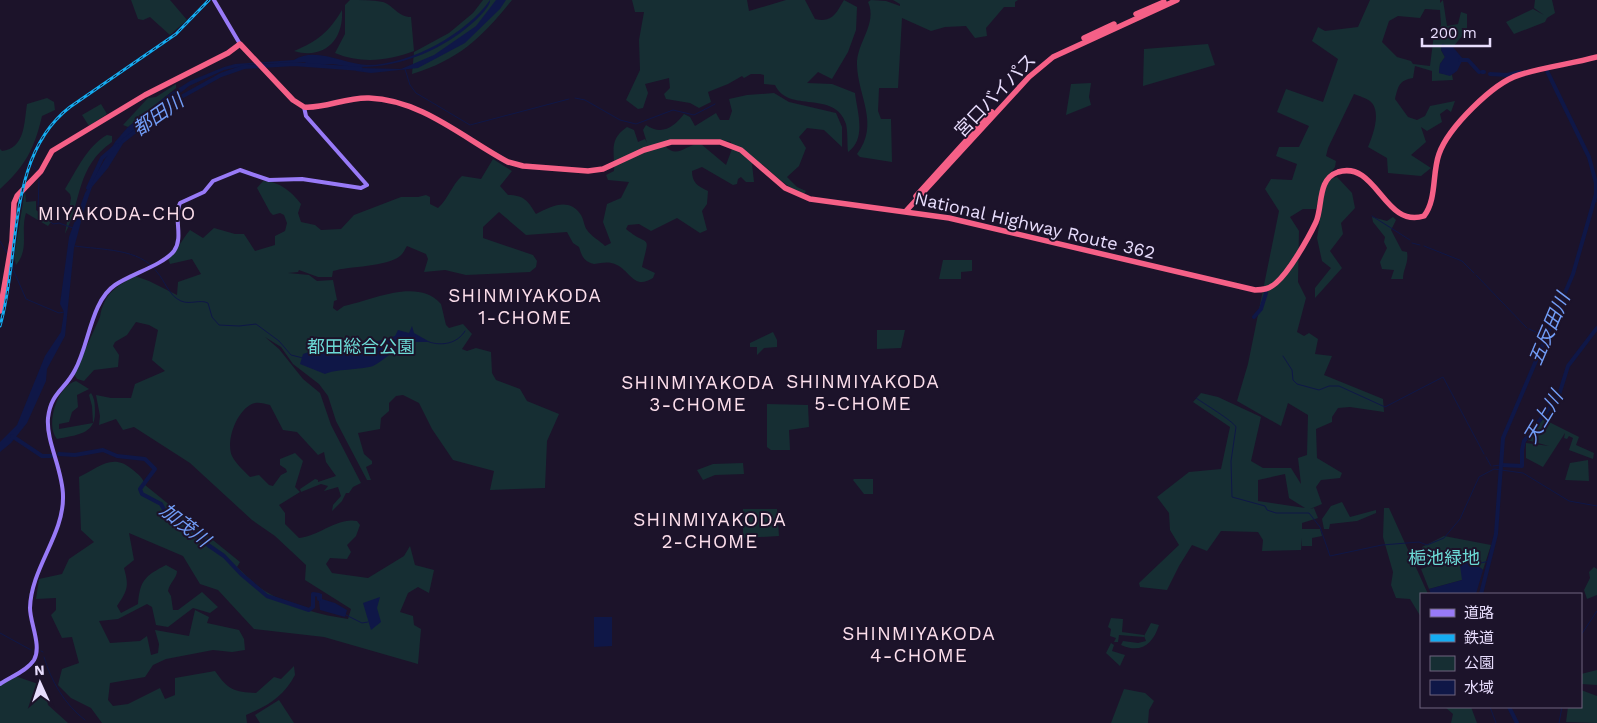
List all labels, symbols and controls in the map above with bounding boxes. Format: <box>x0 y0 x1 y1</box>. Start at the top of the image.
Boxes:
scale bar <box>1422 15 1490 47</box>
text: 200 m <box>1430 24 1477 42</box>
street label: 宮口バイパス <box>950 49 1040 141</box>
water label: 都田川 <box>128 88 190 141</box>
street label: National Highway Route 362 <box>913 187 1157 263</box>
district label: MIYAKODA-CHO <box>38 202 196 225</box>
district label: SHINMIYAKODA 1-CHOME <box>448 284 602 329</box>
water label: 五反田川 <box>1524 288 1575 368</box>
park label: 都田総合公園 <box>307 336 415 357</box>
district label: SHINMIYAKODA 5-CHOME <box>786 370 940 415</box>
district label: SHINMIYAKODA 3-CHOME <box>621 371 775 416</box>
water label: 天上川 <box>1518 385 1569 447</box>
water label: 加茂川 <box>155 498 216 553</box>
district label: SHINMIYAKODA 2-CHOME <box>633 508 787 553</box>
park label: 梔池緑地 <box>1408 547 1480 568</box>
legend <box>1420 593 1582 708</box>
text: 道路 <box>1464 604 1494 622</box>
district label: SHINMIYAKODA 4-CHOME <box>842 622 996 667</box>
text: 鉄道 <box>1464 629 1494 647</box>
text: 公園 <box>1464 654 1494 672</box>
north arrow <box>15 658 65 708</box>
text: N <box>34 662 45 678</box>
text: 水域 <box>1464 679 1494 697</box>

